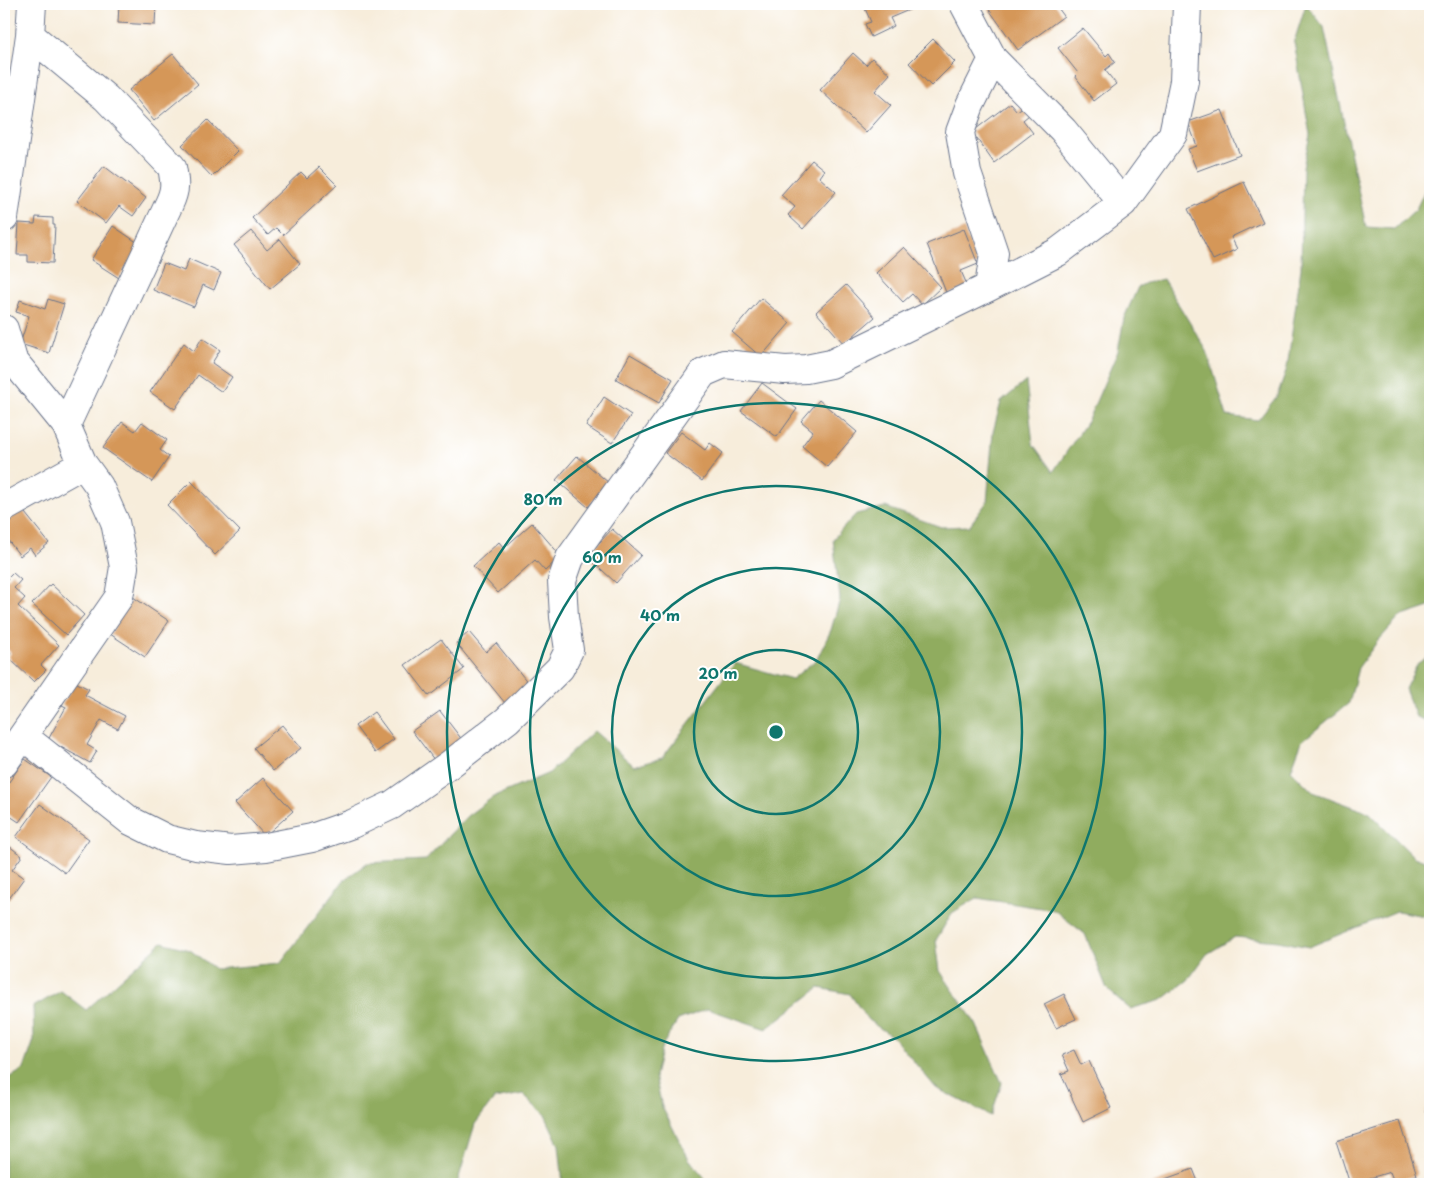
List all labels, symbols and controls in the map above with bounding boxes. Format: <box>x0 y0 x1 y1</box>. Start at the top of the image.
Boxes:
text: 80 m <box>523 487 563 510</box>
text: 60 m <box>582 545 622 568</box>
text: 40 m <box>640 603 680 626</box>
text: 20 m <box>699 661 737 684</box>
centre of rings <box>767 723 785 741</box>

